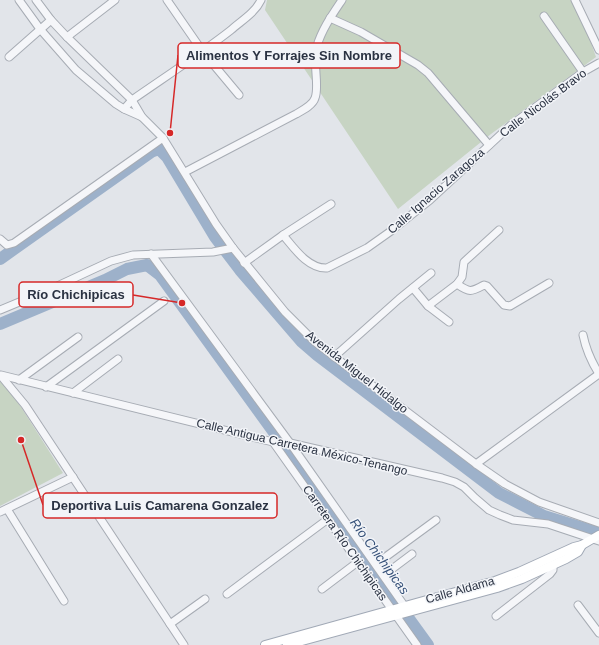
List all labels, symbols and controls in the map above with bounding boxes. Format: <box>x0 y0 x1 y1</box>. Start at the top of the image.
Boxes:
callout: Alimentos Y Forrajes Sin Nombre <box>178 43 400 68</box>
text: Alimentos Y Forrajes Sin Nombre <box>186 48 392 63</box>
street label: Calle Nicolás Bravo <box>497 66 589 140</box>
street label: Calle Ignacio Zaragoza <box>385 145 487 237</box>
callout: Río Chichipicas <box>19 282 133 307</box>
text: Río Chichipicas <box>27 287 125 302</box>
street label: Avenida Miguel Hidalgo <box>303 328 411 416</box>
street label: Calle Antigua Carretera México-Tenango <box>195 416 409 478</box>
street label: Carretera Río Chichipicas <box>300 483 390 603</box>
callout: Deportiva Luis Camarena Gonzalez <box>43 493 277 518</box>
text: Deportiva Luis Camarena Gonzalez <box>51 498 269 513</box>
water label: Río Chichipicas <box>347 515 413 597</box>
street label: Calle Aldama <box>424 573 496 606</box>

